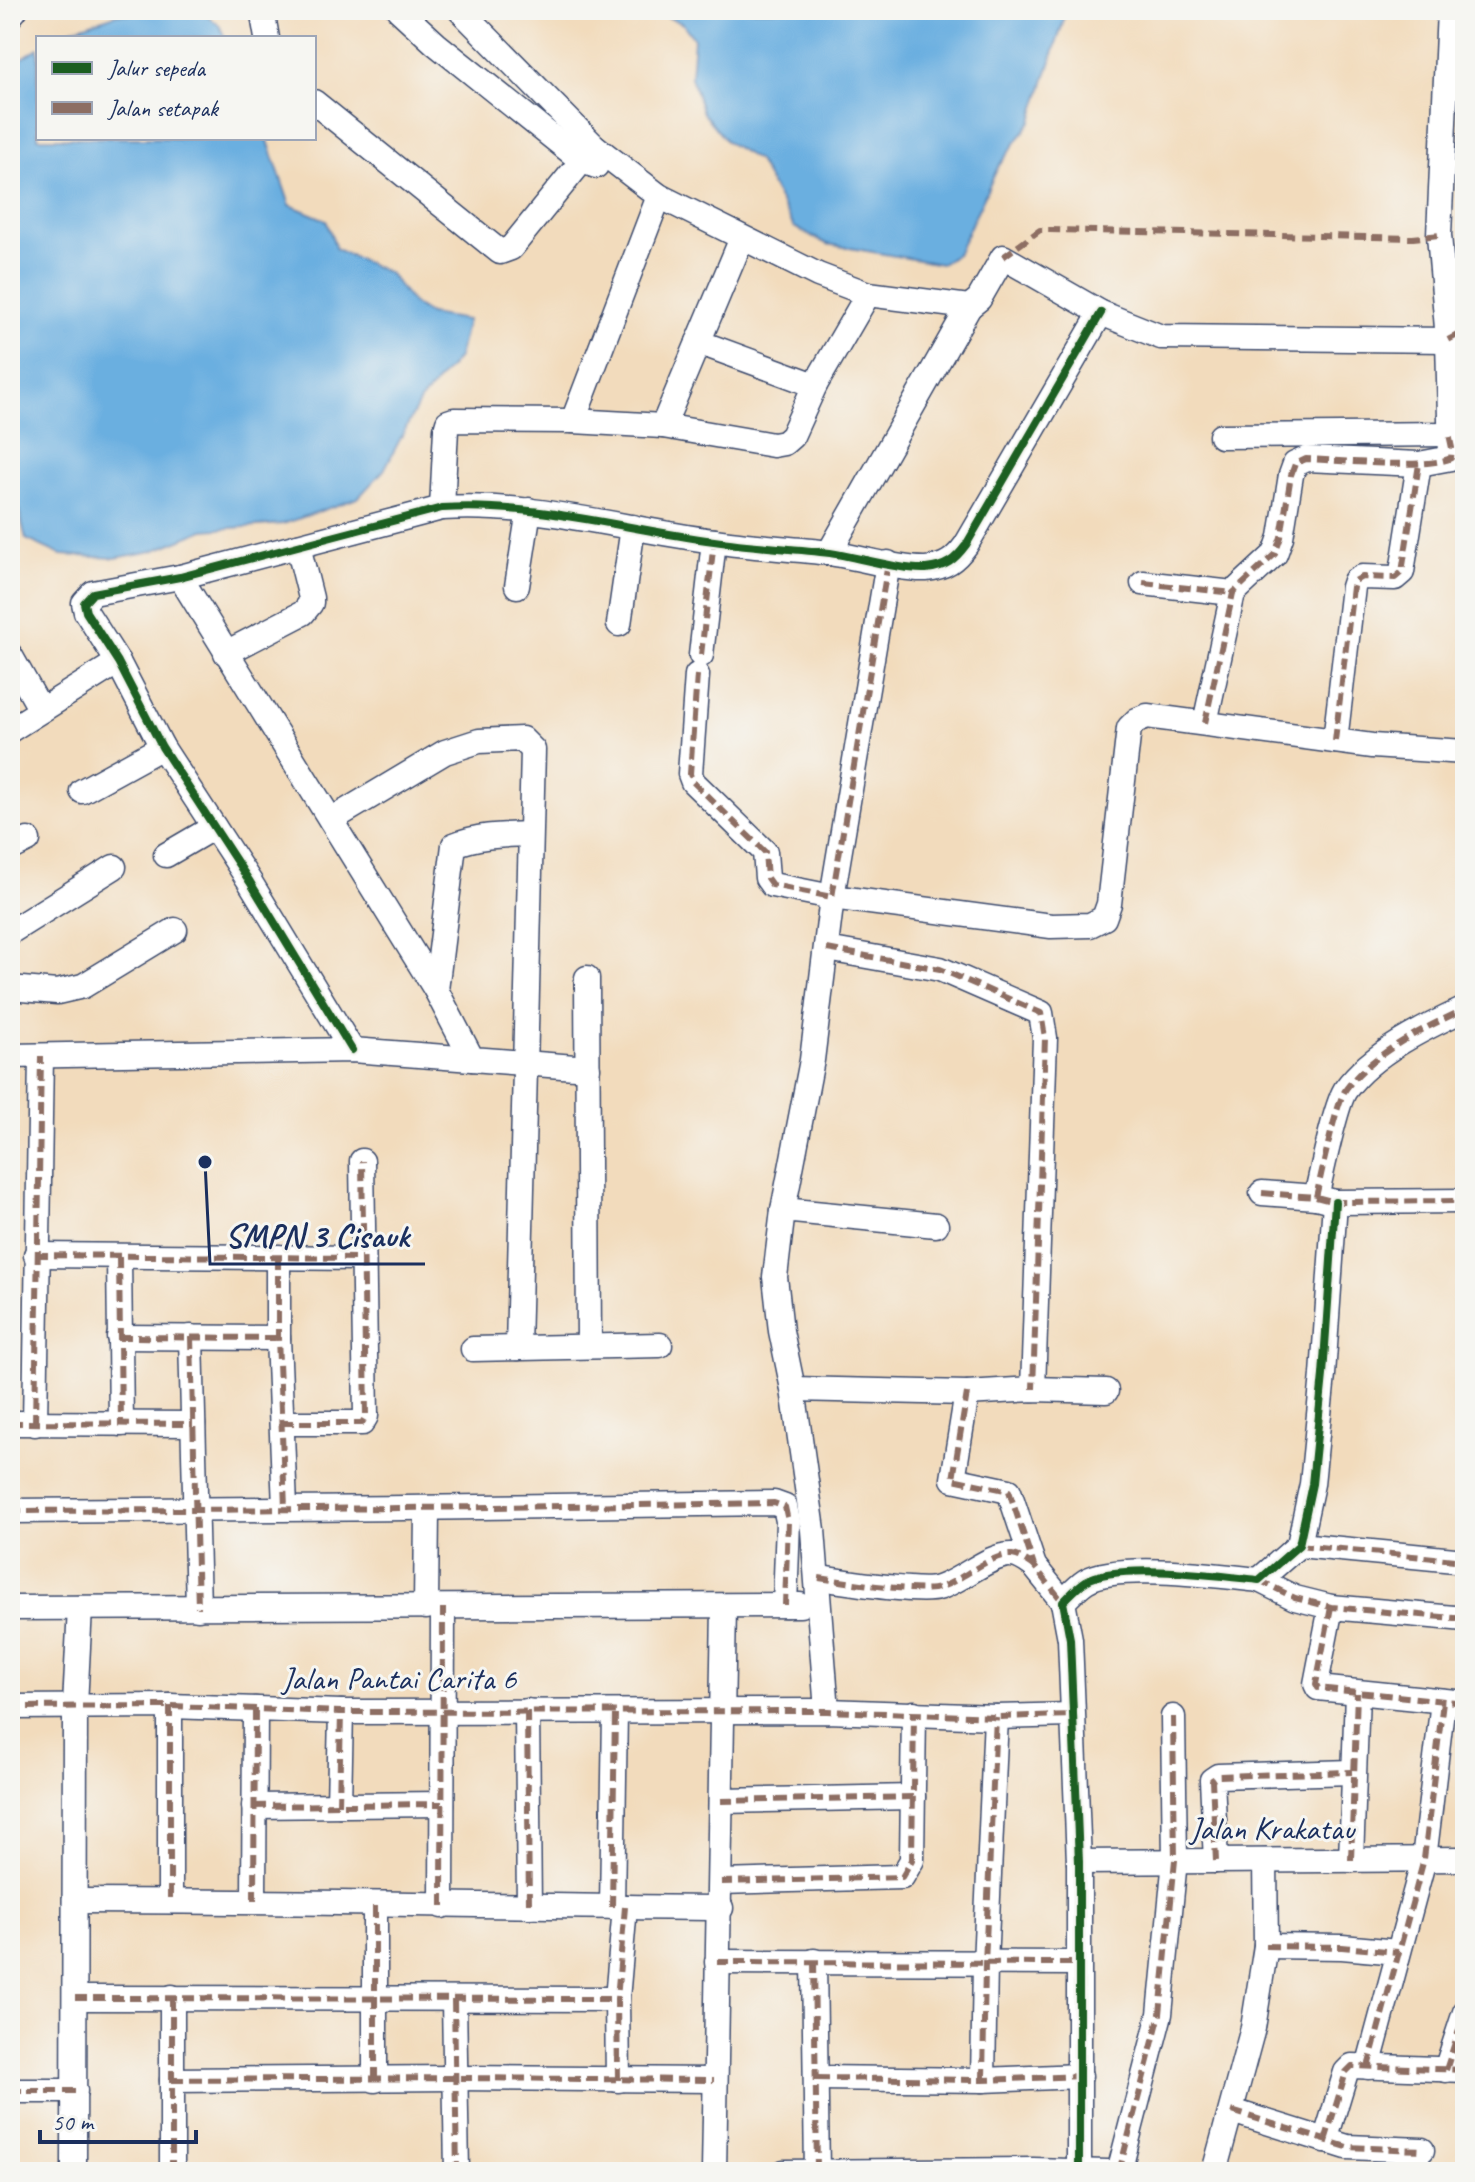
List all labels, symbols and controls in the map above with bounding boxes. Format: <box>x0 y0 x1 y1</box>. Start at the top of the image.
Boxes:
legend <box>36 36 316 140</box>
text: Jalur sepeda <box>107 53 206 83</box>
text: Jalan setapak <box>107 93 220 123</box>
callout: SMPN 3 Cisauk <box>210 1206 425 1264</box>
text: SMPN 3 Cisauk <box>225 1214 412 1257</box>
street label: Jalan Pantai Carita 6 <box>280 1658 518 1699</box>
street label: Jalan Krakatau <box>1188 1808 1356 1849</box>
scale bar <box>40 2094 196 2144</box>
text: 50 m <box>52 2107 95 2137</box>

